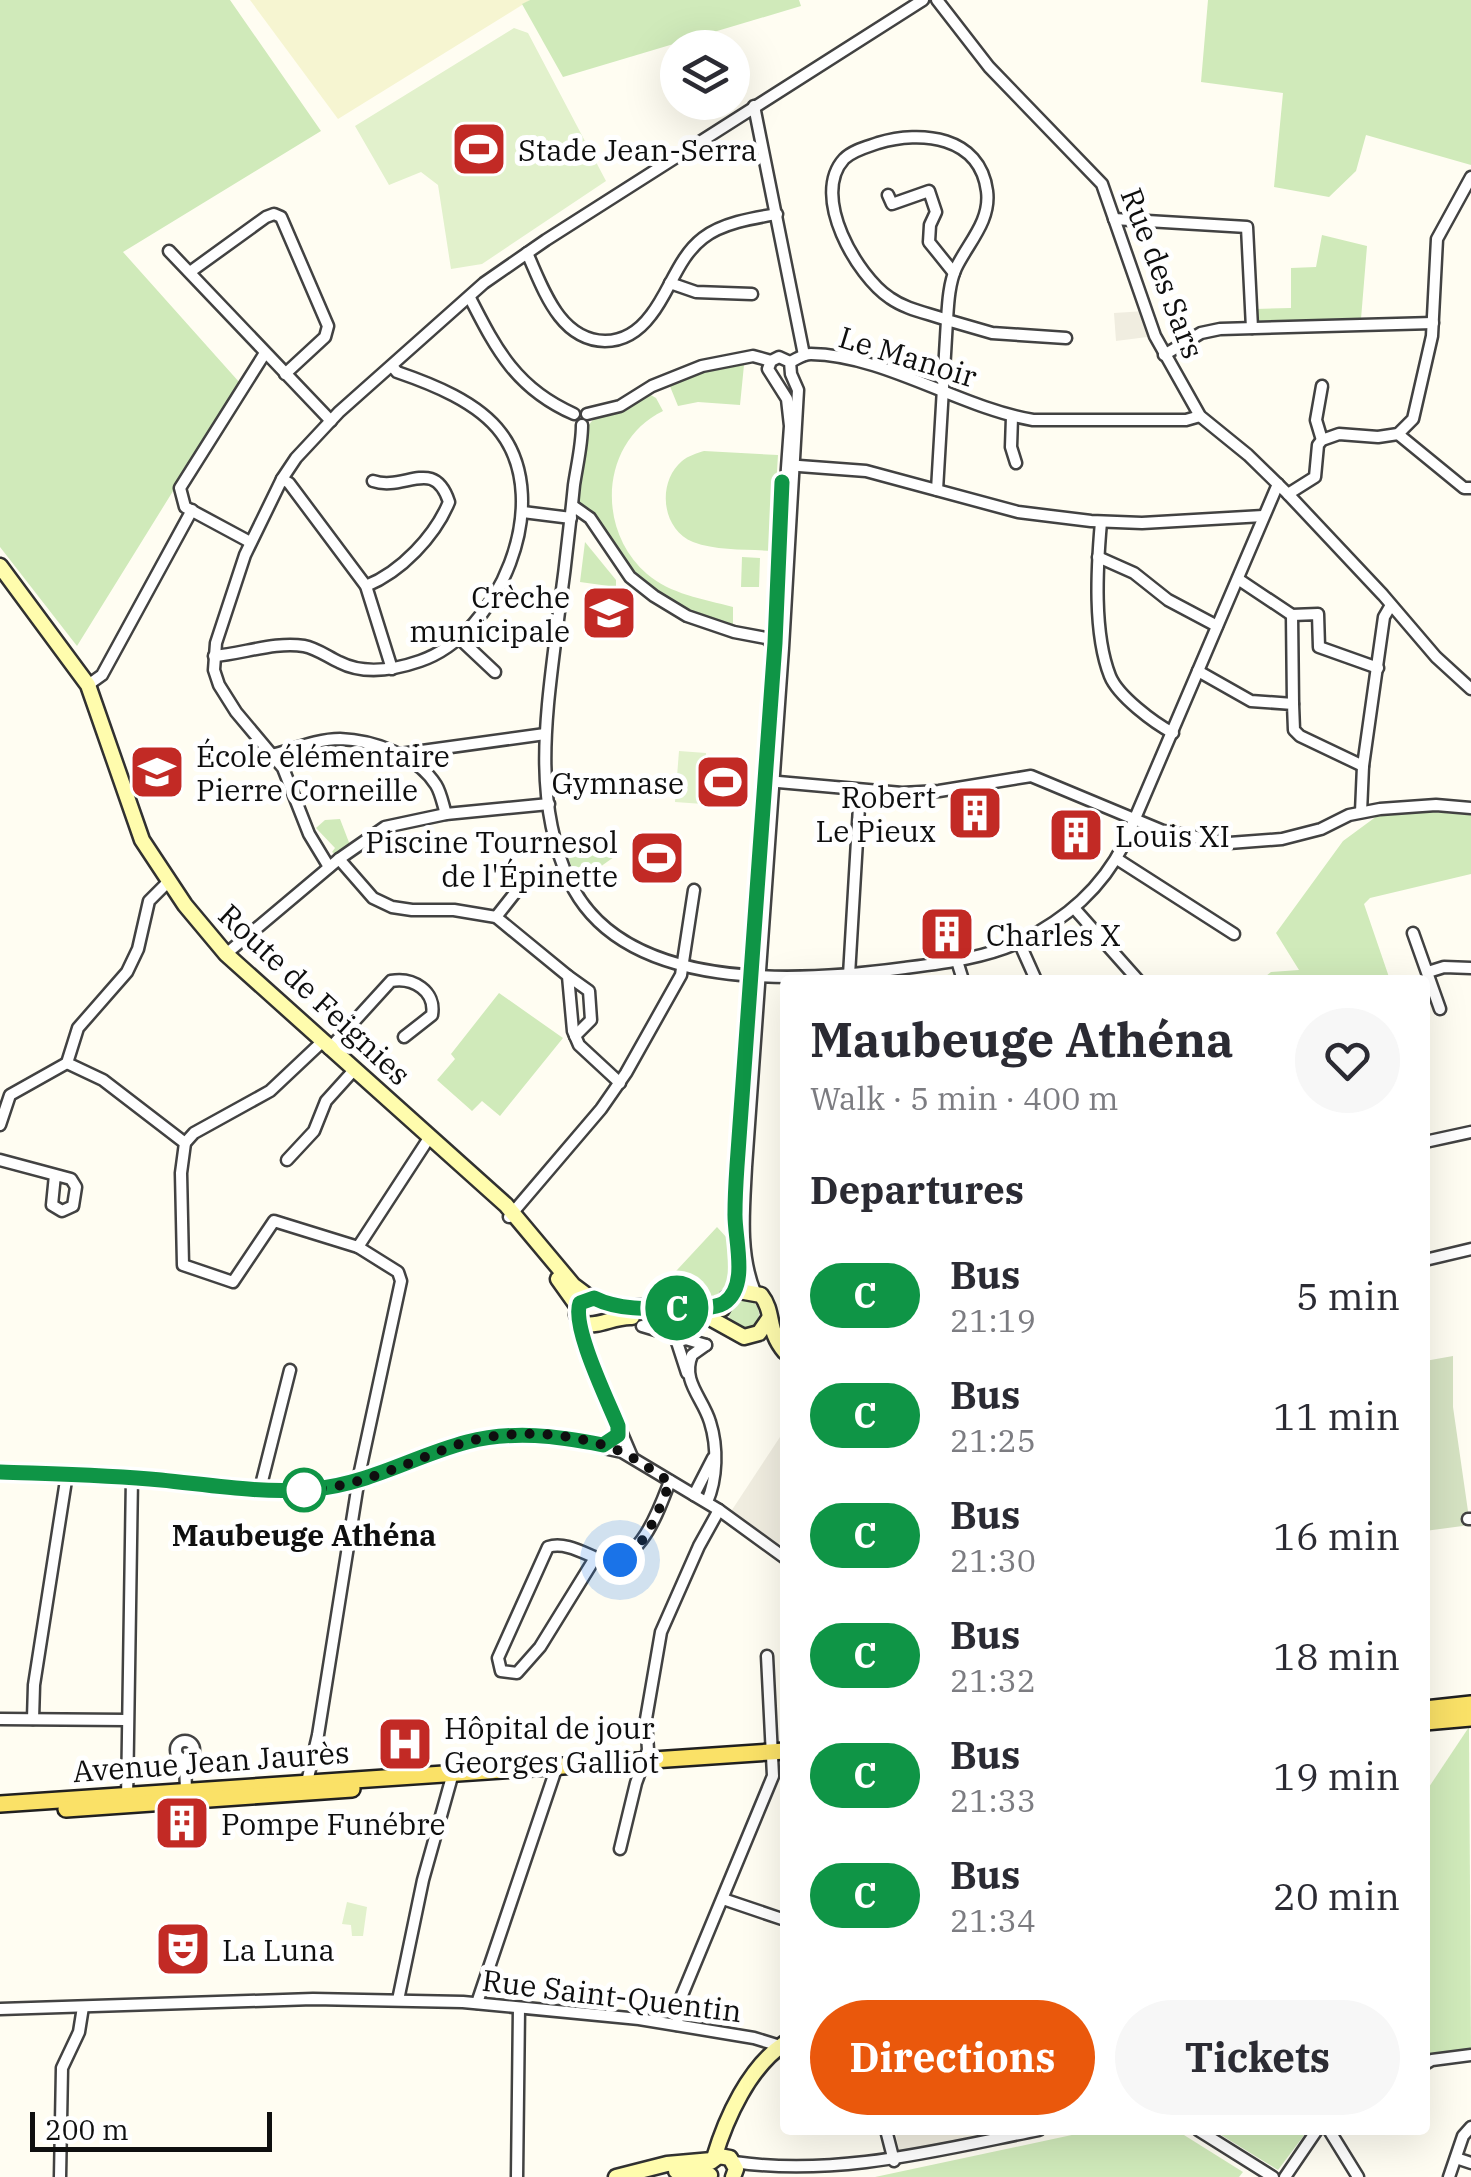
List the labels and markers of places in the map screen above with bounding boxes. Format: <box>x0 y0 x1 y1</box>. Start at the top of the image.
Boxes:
sports icon: Stade Jean-Serra <box>449 119 509 179</box>
place label: Stade Jean-Serra <box>518 130 757 169</box>
place label: Crèche municipale <box>409 577 570 650</box>
school or university icon: Crèche municipale <box>579 583 639 643</box>
place label: École élémentaire Pierre Corneille <box>196 736 450 809</box>
school or university icon: École élémentaire Pierre Corneille <box>127 742 187 802</box>
sports icon: Gymnase <box>693 752 753 812</box>
place label: Gymnase <box>551 763 684 802</box>
place label: Robert Le Pieux <box>815 777 936 850</box>
building icon: Robert Le Pieux <box>945 783 1005 843</box>
building icon: Louis XI <box>1046 805 1106 865</box>
place label: Louis XI <box>1115 816 1230 855</box>
place label: Piscine Tournesol de l'Épinette <box>365 822 618 895</box>
sports icon: Piscine Tournesol de l'Épinette <box>627 828 687 888</box>
building icon: Charles X <box>917 904 977 964</box>
place label: Charles X <box>986 915 1121 954</box>
marker: Maubeuge Athéna <box>283 1469 325 1511</box>
place label: Maubeuge Athéna <box>172 1515 436 1554</box>
place label: Hôpital de jour Georges Galliot <box>444 1708 659 1781</box>
hospital icon: Hôpital de jour Georges Galliot <box>375 1714 435 1774</box>
building icon: Pompe Funébre <box>152 1793 212 1853</box>
place label: Pompe Funébre <box>221 1804 446 1843</box>
theatre icon: La Luna <box>153 1919 213 1979</box>
place label: La Luna <box>222 1930 335 1969</box>

